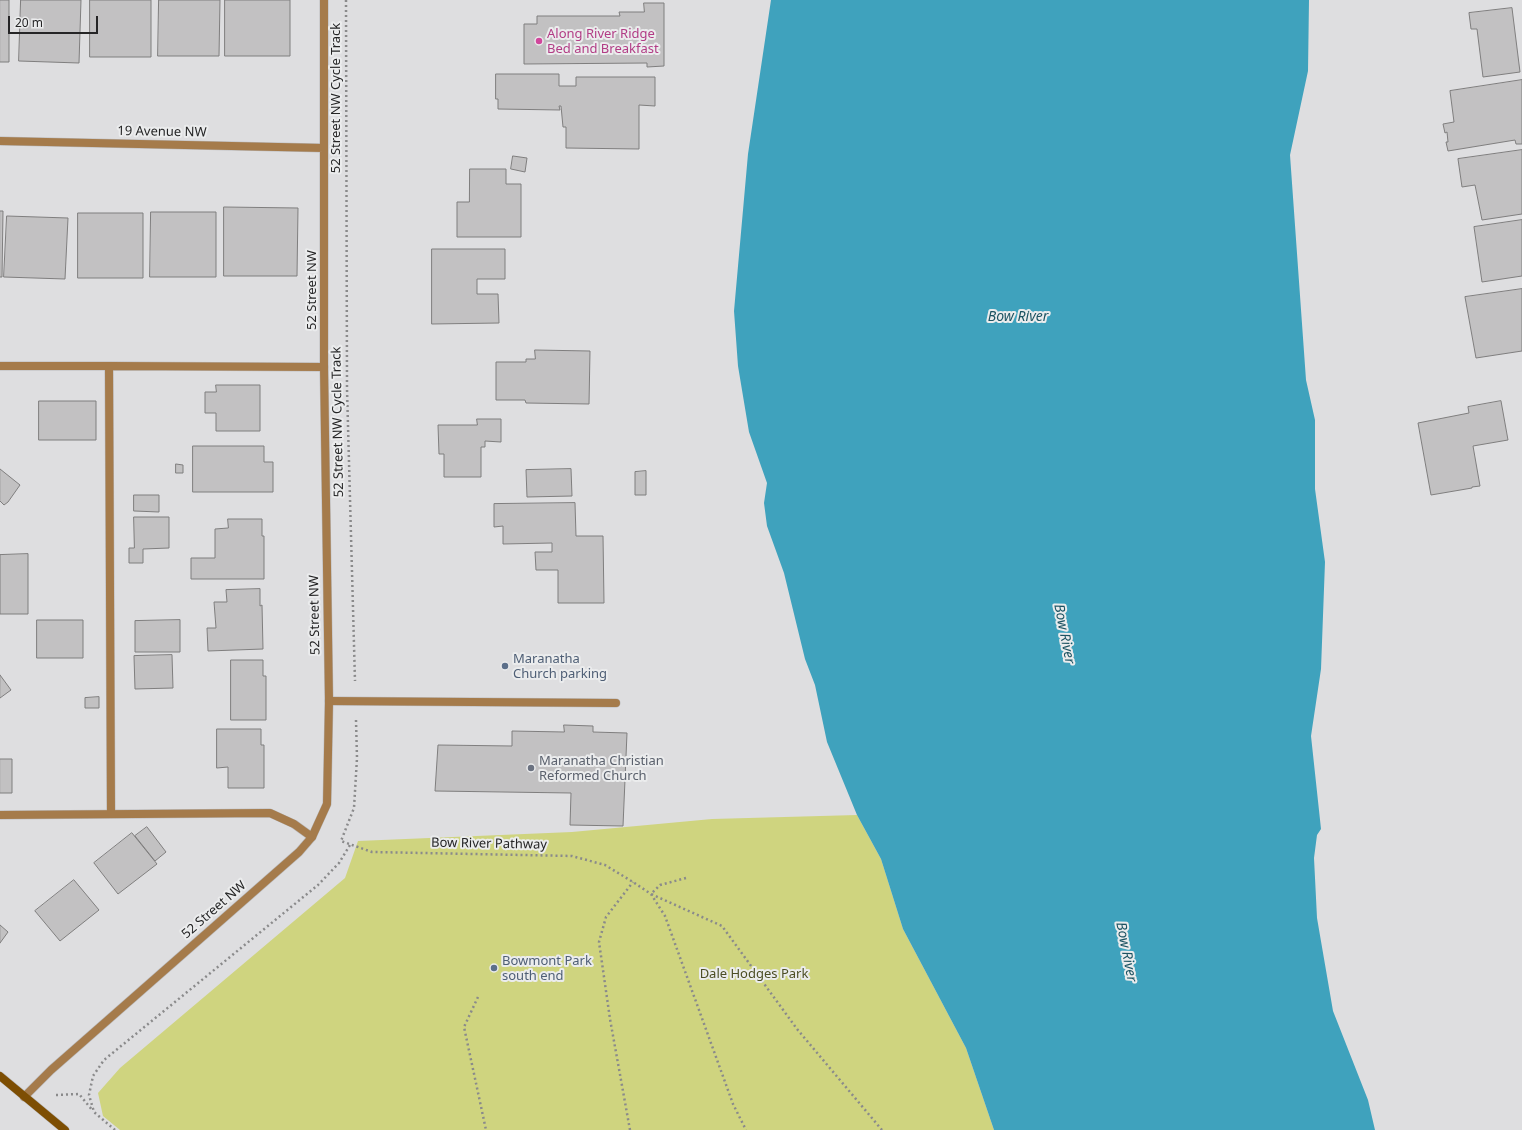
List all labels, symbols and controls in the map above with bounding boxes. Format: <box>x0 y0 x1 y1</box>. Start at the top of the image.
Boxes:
scale bar <box>10 8 100 34</box>
text: 20 m <box>15 14 43 31</box>
street label: 52 Street NW Cycle Track <box>328 23 344 173</box>
place label: Along River Ridge Bed and Breakfast <box>547 26 659 57</box>
marker: Along River Ridge Bed and Breakfast <box>534 36 544 46</box>
street label: 19 Avenue NW <box>117 123 207 141</box>
street label: 52 Street NW <box>304 250 320 330</box>
water label: Bow River <box>988 309 1048 325</box>
street label: 52 Street NW Cycle Track <box>329 347 347 497</box>
street label: 52 Street NW <box>307 575 323 655</box>
water label: Bow River <box>1050 603 1078 665</box>
place label: Maranatha Church parking <box>513 651 607 682</box>
marker: Maranatha Church parking <box>500 661 510 671</box>
place label: Maranatha Christian Reformed Church <box>539 753 664 784</box>
marker: Maranatha Christian Reformed Church <box>526 763 536 773</box>
street label: Bow River Pathway <box>431 835 547 853</box>
street label: 52 Street NW <box>179 878 249 942</box>
water label: Bow River <box>1112 921 1140 983</box>
place label: Bowmont Park south end <box>502 953 592 984</box>
marker: Bowmont Park south end <box>489 963 499 973</box>
park label: Dale Hodges Park <box>700 966 808 982</box>

